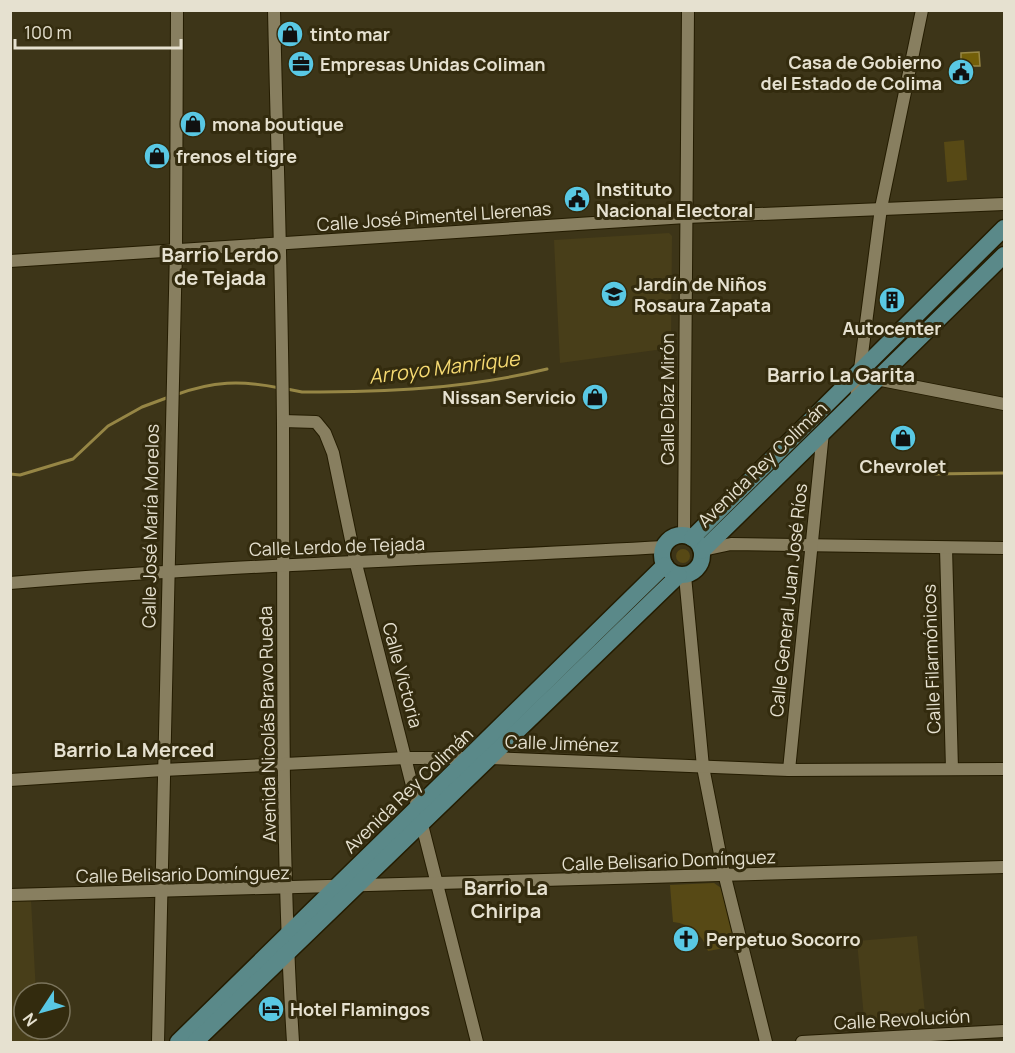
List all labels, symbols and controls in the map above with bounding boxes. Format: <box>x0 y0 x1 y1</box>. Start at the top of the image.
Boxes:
scale bar <box>15 12 182 50</box>
shop icon: tinto mar <box>275 19 305 49</box>
text: 100 m <box>24 20 72 44</box>
place label: tinto mar <box>310 22 390 46</box>
office icon: Empresas Unidas Coliman <box>286 49 316 79</box>
place label: Casa de Gobierno del Estado de Colima <box>761 50 942 95</box>
place label: Empresas Unidas Coliman <box>320 52 546 76</box>
public building icon: Casa de Gobierno del Estado de Colima <box>946 57 976 87</box>
shop icon: mona boutique <box>178 109 208 139</box>
place label: mona boutique <box>212 112 344 136</box>
shop icon: frenos el tigre <box>142 141 172 171</box>
place label: frenos el tigre <box>176 144 297 168</box>
place label: Instituto Nacional Electoral <box>596 177 753 222</box>
public building icon: Instituto Nacional Electoral <box>562 184 592 214</box>
street label: Calle José Pimentel Llerenas <box>316 196 552 236</box>
district label: Barrio Lerdo de Tejada <box>161 241 279 291</box>
place label: Jardín de Niños Rosaura Zapata <box>634 272 771 317</box>
school or university icon: Jardín de Niños Rosaura Zapata <box>599 279 629 309</box>
building icon: Autocenter <box>877 285 907 315</box>
place label: Autocenter <box>843 316 941 340</box>
street label: Calle Díaz Mirón <box>655 333 679 465</box>
water label: Arroyo Manrique <box>367 344 522 390</box>
district label: Barrio La Garita <box>767 361 915 388</box>
shop icon: Nissan Servicio <box>580 382 610 412</box>
place label: Nissan Servicio <box>442 385 576 409</box>
street label: Avenida Rey Colimán <box>692 396 832 532</box>
shop icon: Chevrolet <box>888 423 918 453</box>
street label: Calle José María Morelos <box>136 424 164 628</box>
place label: Chevrolet <box>860 454 946 478</box>
street label: Calle General Juan José Ríos <box>764 482 812 718</box>
street label: Calle Lerdo de Tejada <box>249 531 425 561</box>
street label: Calle Filarmónicos <box>916 584 946 734</box>
street label: Avenida Nicolás Bravo Rueda <box>253 606 281 842</box>
street label: Calle Victoria <box>377 620 429 730</box>
street label: Avenida Rey Colimán <box>338 722 478 858</box>
street label: Calle Jiménez <box>505 729 619 757</box>
district label: Barrio La Merced <box>54 736 214 763</box>
street label: Calle Belisario Domínguez <box>562 844 776 876</box>
street label: Calle Belisario Domínguez <box>76 860 290 888</box>
district label: Barrio La Chiripa <box>464 874 548 924</box>
church icon: Perpetuo Socorro <box>671 924 701 954</box>
place label: Perpetuo Socorro <box>706 927 861 951</box>
north arrow <box>12 981 72 1041</box>
hotel icon: Hotel Flamingos <box>256 994 286 1024</box>
place label: Hotel Flamingos <box>290 997 430 1021</box>
street label: Calle Revolución <box>833 1003 971 1035</box>
text: N <box>18 1009 42 1031</box>

